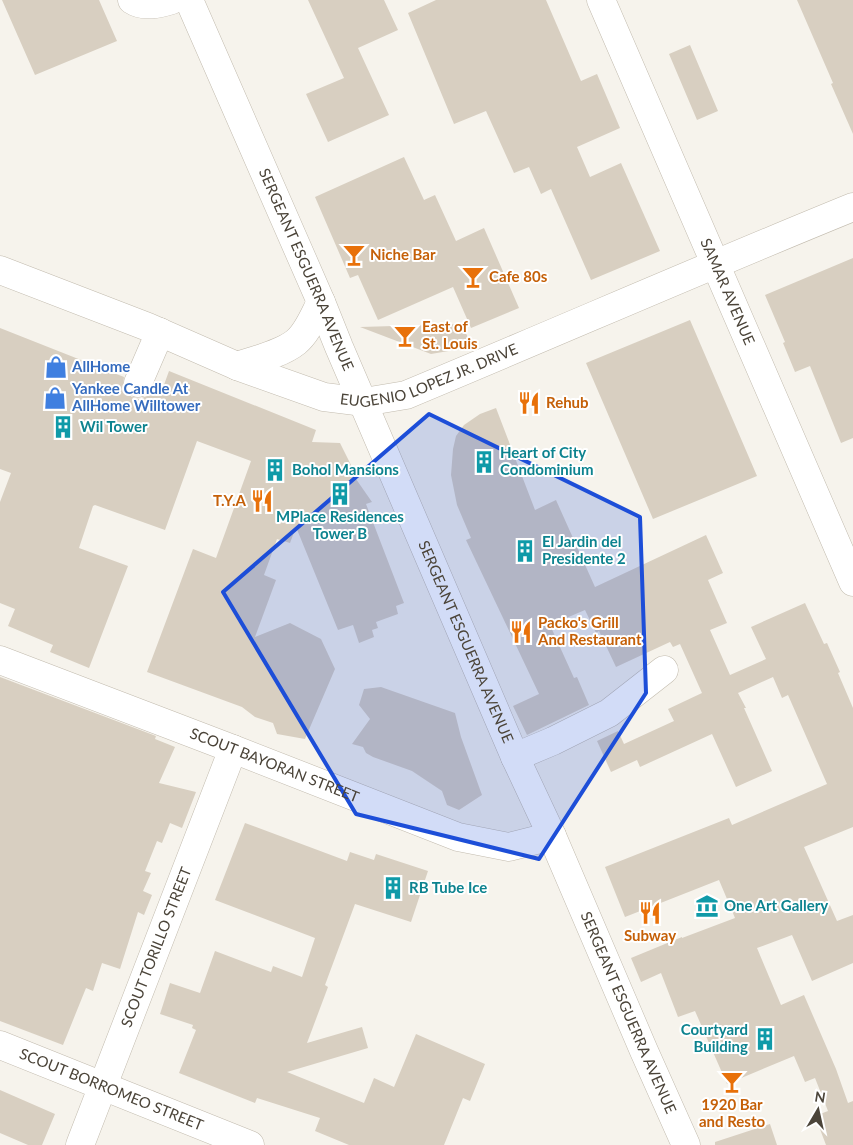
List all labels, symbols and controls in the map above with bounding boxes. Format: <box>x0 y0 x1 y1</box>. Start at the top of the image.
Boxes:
street label: SERGEANT ESGUERRA AVENUE <box>256 165 358 373</box>
street label: SAMAR AVENUE <box>697 235 759 347</box>
bar icon: Niche Bar <box>341 242 367 268</box>
place label: Niche Bar <box>370 245 436 263</box>
bar icon: Cafe 80s <box>460 264 486 290</box>
place label: Cafe 80s <box>489 267 548 285</box>
place label: East of St. Louis <box>422 317 478 352</box>
bar icon: East of St. Louis <box>392 323 418 349</box>
street label: EUGENIO LOPEZ JR. DRIVE <box>339 339 520 411</box>
shop icon: AllHome <box>43 354 69 380</box>
place label: AllHome <box>71 357 130 375</box>
place label: Yankee Candle At AllHome Willtower <box>71 379 201 414</box>
shop icon: Yankee Candle At AllHome Willtower <box>42 385 68 411</box>
restaurant icon: Rehub <box>516 390 542 416</box>
place label: Rehub <box>546 393 589 411</box>
building icon: Wil Tower <box>50 414 76 440</box>
place label: Wil Tower <box>80 417 148 435</box>
place label: Heart of City Condominium <box>500 443 594 478</box>
building icon: Heart of City Condominium <box>471 449 497 475</box>
building icon: Bohol Mansions <box>262 457 288 483</box>
place label: Bohol Mansions <box>292 460 399 478</box>
building icon: MPlace Residences Tower B <box>327 481 353 507</box>
restaurant icon: T.Y.A <box>249 488 275 514</box>
place label: T.Y.A <box>213 491 247 509</box>
place label: MPlace Residences Tower B <box>276 507 404 542</box>
place label: El Jardin del Presidente 2 <box>542 532 626 567</box>
street label: SERGEANT ESGUERRA AVENUE <box>415 538 518 745</box>
building icon: El Jardin del Presidente 2 <box>512 538 538 564</box>
place label: Packo's Grill And Restaurant <box>537 613 642 648</box>
restaurant icon: Packo's Grill And Restaurant <box>508 619 534 645</box>
street label: SCOUT BAYORAN STREET <box>188 723 362 806</box>
street label: SCOUT TORILLO STREET <box>116 864 195 1030</box>
building icon: RB Tube Ice <box>380 875 406 901</box>
place label: RB Tube Ice <box>409 878 487 896</box>
museum icon: One Art Gallery <box>694 893 720 919</box>
place label: One Art Gallery <box>724 896 828 914</box>
restaurant icon: Subway <box>637 900 663 926</box>
street label: SERGEANT ESGUERRA AVENUE <box>577 909 681 1116</box>
place label: Subway <box>624 926 676 944</box>
place label: Courtyard Building <box>681 1020 748 1055</box>
building icon: Courtyard Building <box>752 1026 778 1052</box>
street label: SCOUT BORROMEO STREET <box>17 1044 207 1134</box>
bar icon: 1920 Bar and Resto <box>719 1069 745 1095</box>
north arrow <box>793 1085 843 1135</box>
text: N <box>813 1087 827 1106</box>
place label: 1920 Bar and Resto <box>699 1095 765 1130</box>

